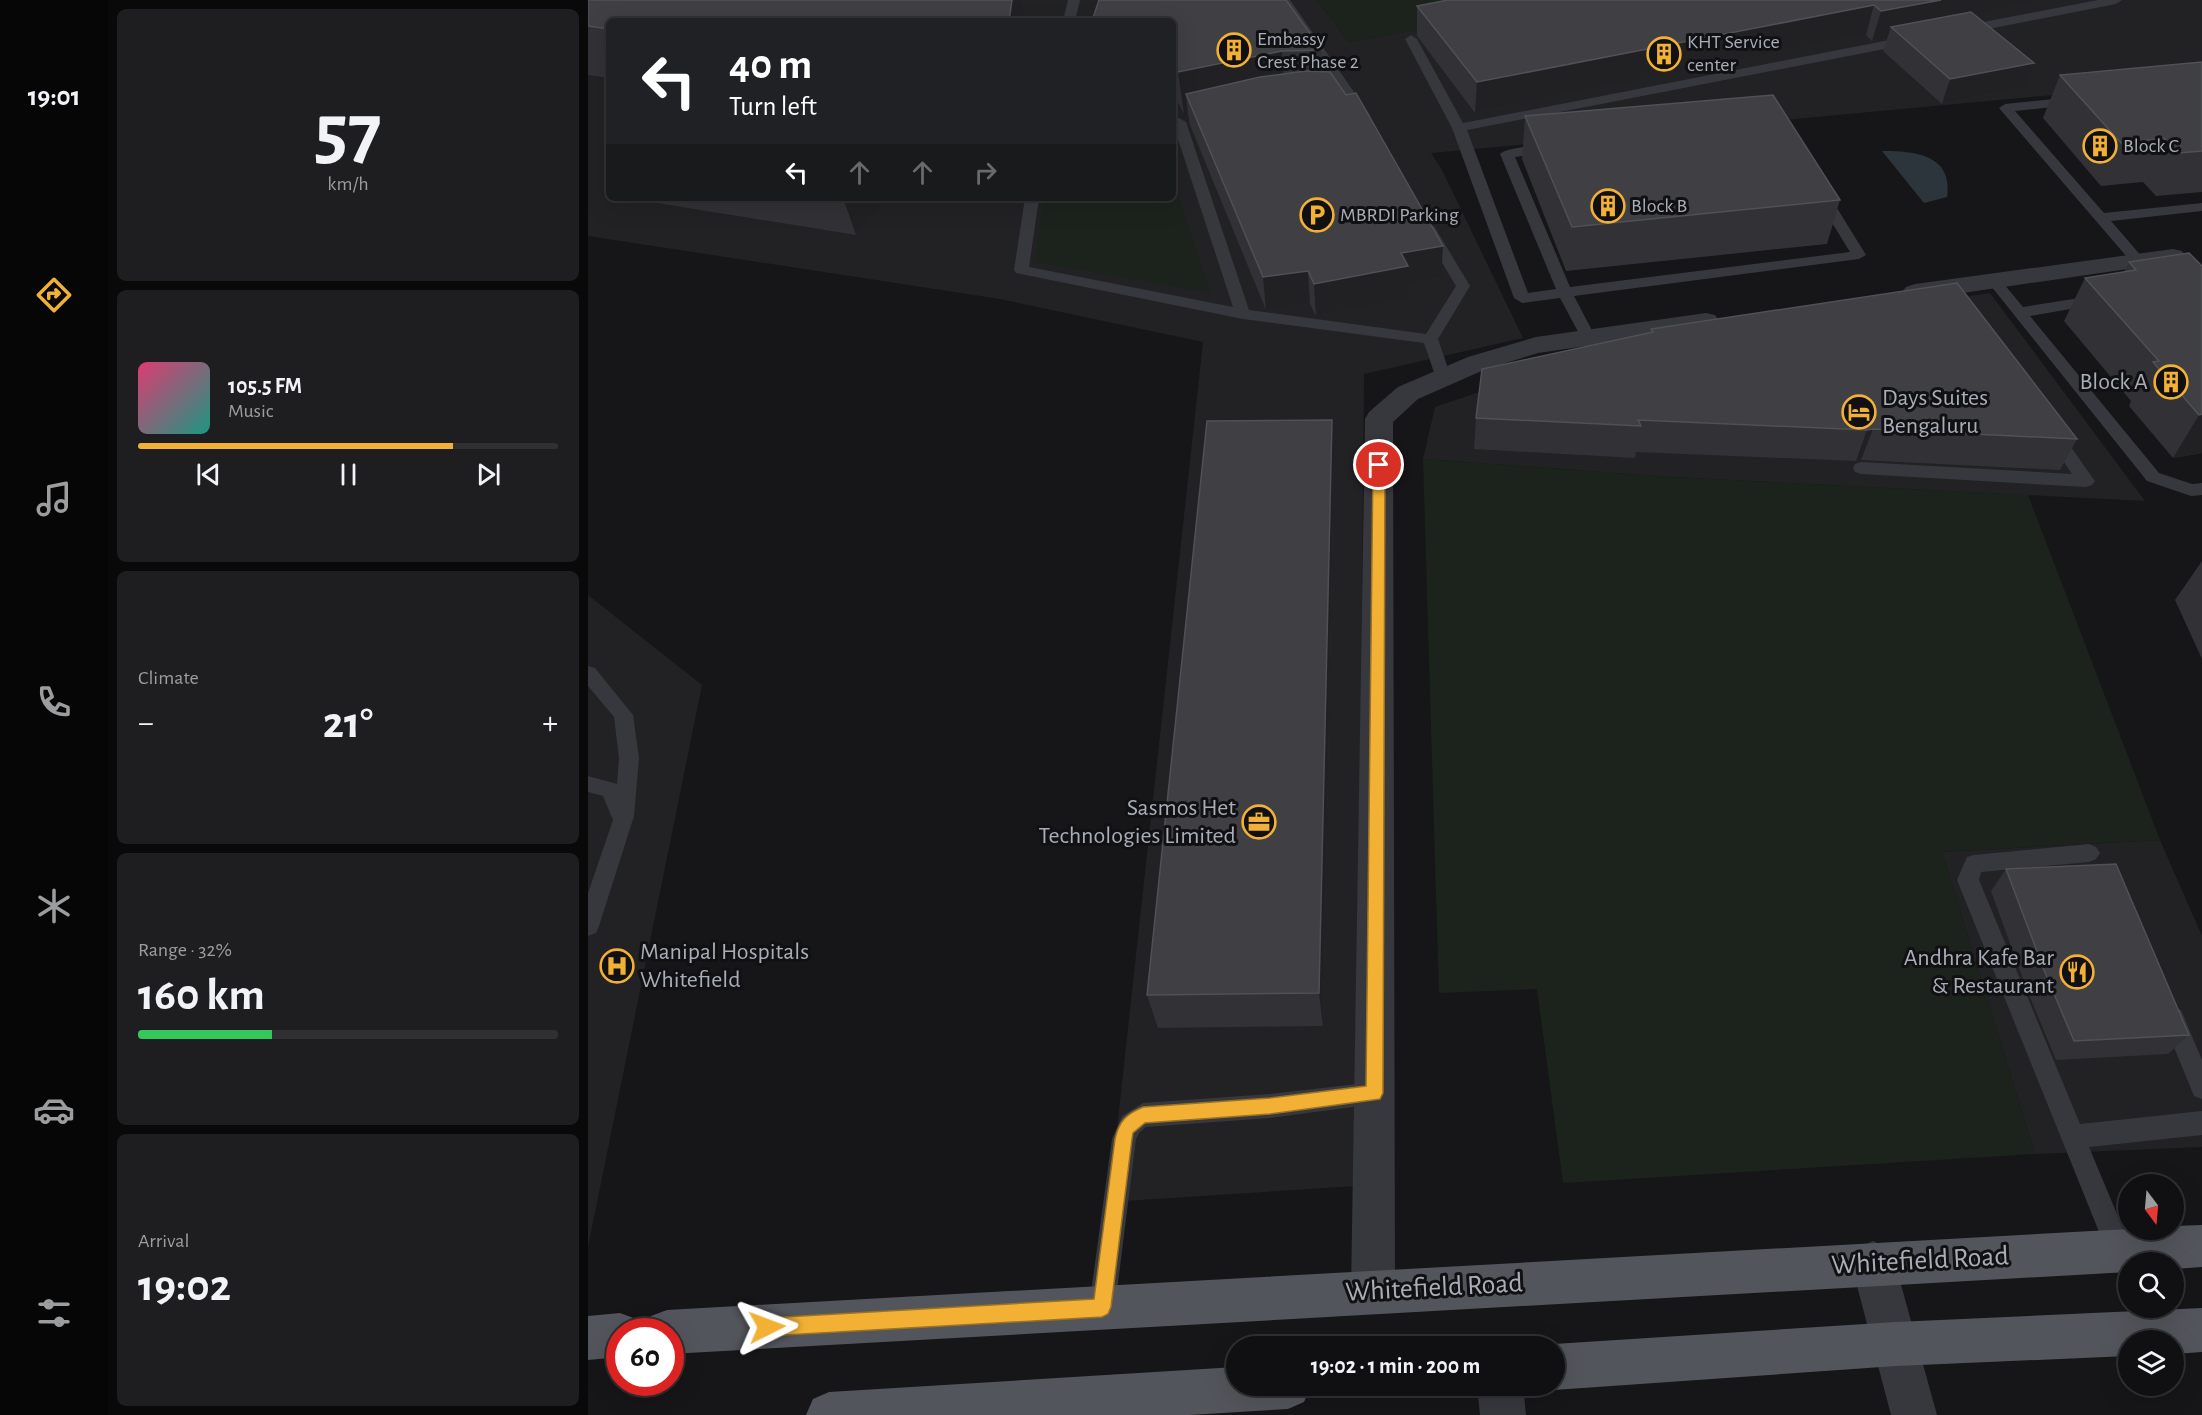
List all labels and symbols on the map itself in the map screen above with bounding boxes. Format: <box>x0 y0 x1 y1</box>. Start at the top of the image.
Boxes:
place label: Embassy Crest Phase 2 <box>1257 29 1359 72</box>
building icon: Embassy Crest Phase 2 <box>1216 32 1252 68</box>
place label: KHT Service center <box>1687 32 1780 75</box>
building icon: KHT Service center <box>1646 36 1682 72</box>
building icon: Block C <box>2082 128 2118 164</box>
place label: Block C <box>2123 136 2179 156</box>
building icon: Block B <box>1590 188 1626 224</box>
place label: Block B <box>1631 196 1687 216</box>
parking icon: MBRDI Parking <box>1299 197 1335 233</box>
place label: MBRDI Parking <box>1340 205 1459 225</box>
building icon: Block A <box>2153 364 2189 400</box>
place label: Block A <box>2079 370 2148 394</box>
place label: Days Suites Bengaluru <box>1882 386 1988 438</box>
hotel icon: Days Suites Bengaluru <box>1841 394 1877 430</box>
pin <box>1353 439 1404 490</box>
place label: Sasmos Het Technologies Limited <box>1038 796 1236 848</box>
office icon: Sasmos Het Technologies Limited <box>1241 804 1277 840</box>
place label: Manipal Hospitals Whitefield <box>640 940 809 992</box>
place label: Andhra Kafe Bar & Restaurant <box>1904 946 2054 998</box>
hospital icon: Manipal Hospitals Whitefield <box>599 948 635 984</box>
restaurant icon: Andhra Kafe Bar & Restaurant <box>2059 954 2095 990</box>
north arrow <box>2118 1174 2184 1240</box>
street label: Whitefield Road <box>1831 1242 2009 1280</box>
street label: Whitefield Road <box>1345 1269 1523 1307</box>
position arrow <box>735 1295 799 1359</box>
speed limit sign: 60 <box>606 1318 684 1396</box>

